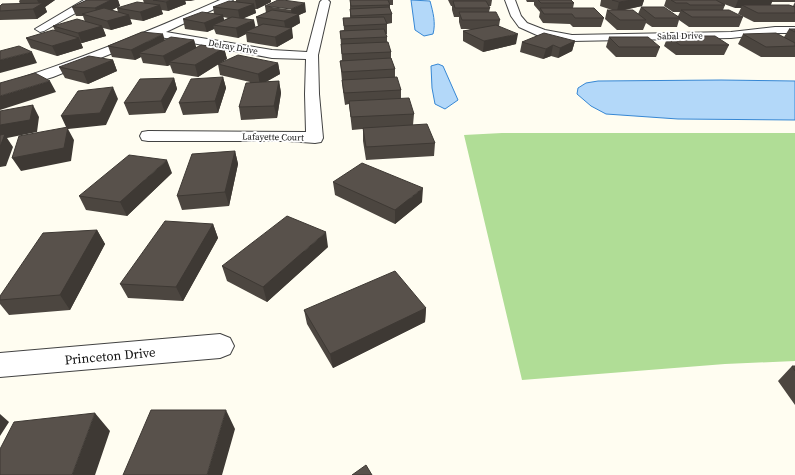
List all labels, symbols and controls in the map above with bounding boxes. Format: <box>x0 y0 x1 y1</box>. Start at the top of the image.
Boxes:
street label: Sabal Drive <box>657 30 703 42</box>
street label: Delray Drive <box>207 37 259 57</box>
street label: Lafayette Court <box>242 130 304 144</box>
street label: Princeton Drive <box>64 344 157 368</box>

